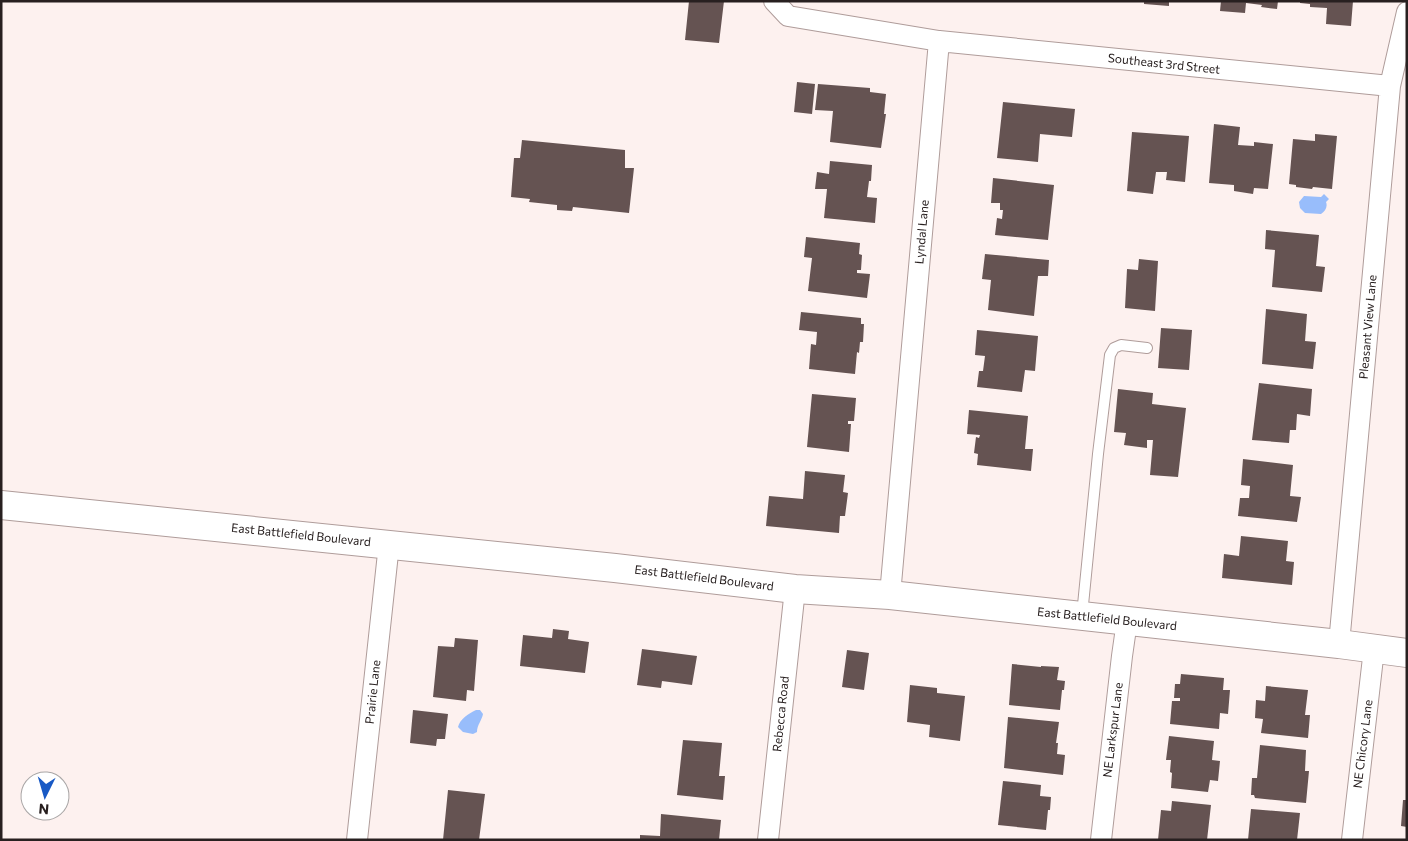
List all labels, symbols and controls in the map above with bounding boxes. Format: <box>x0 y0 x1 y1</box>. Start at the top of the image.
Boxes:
street label: Southeast 3rd Street <box>1107 50 1221 76</box>
street label: Lyndal Lane <box>911 199 931 265</box>
street label: Pleasant View Lane <box>1355 274 1379 380</box>
street label: East Battlefield Boulevard <box>231 520 372 548</box>
street label: East Battlefield Boulevard <box>634 562 775 593</box>
street label: East Battlefield Boulevard <box>1037 604 1178 632</box>
street label: Prairie Lane <box>362 659 382 725</box>
street label: Rebecca Road <box>769 675 791 752</box>
street label: NE Larkspur Lane <box>1099 682 1125 778</box>
street label: NE Chicory Lane <box>1350 699 1374 789</box>
north arrow <box>20 771 70 821</box>
text: N <box>38 801 50 818</box>

